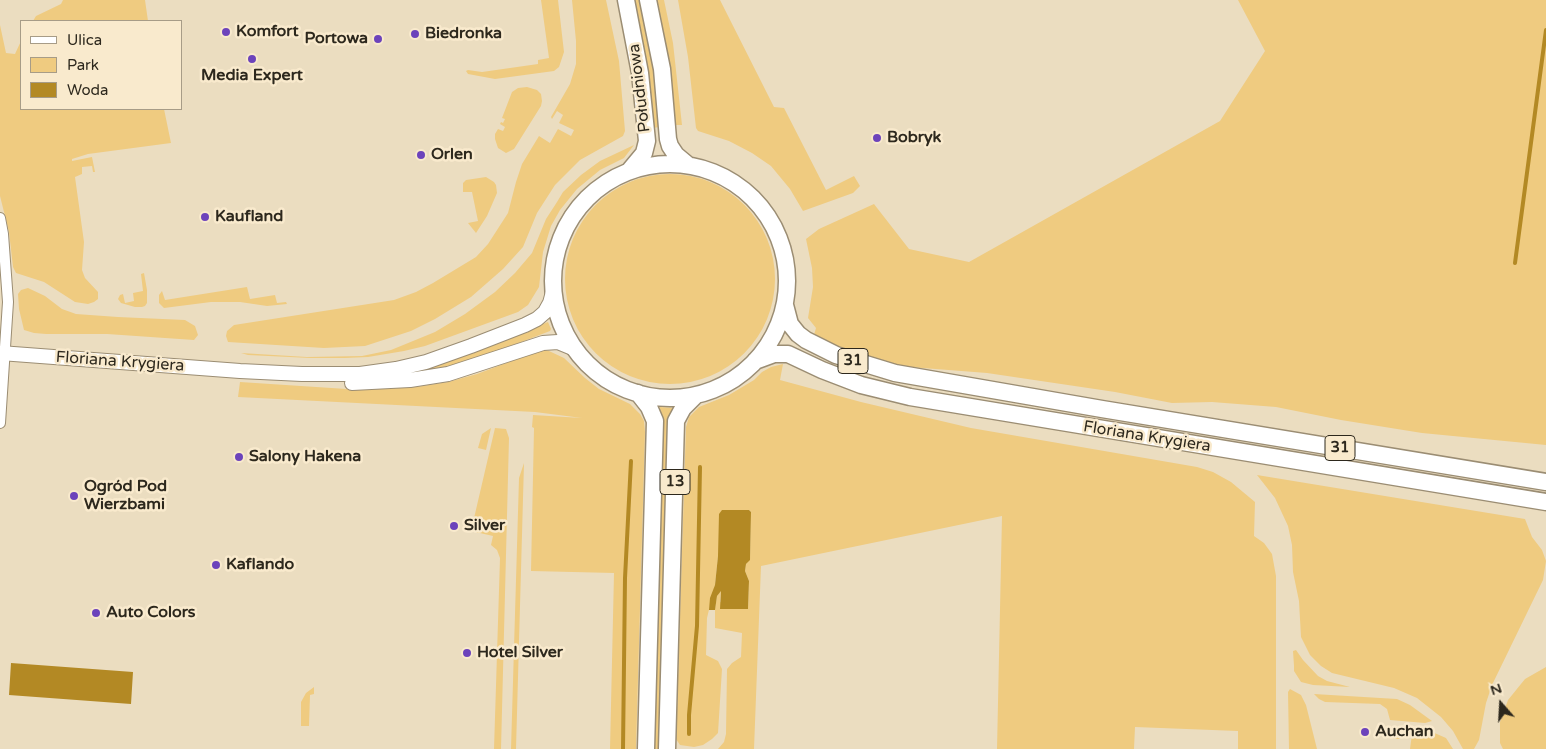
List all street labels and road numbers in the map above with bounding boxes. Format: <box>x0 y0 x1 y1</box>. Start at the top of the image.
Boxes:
street label: Południowa <box>625 43 655 133</box>
street label: Floriana Krygiera <box>55 348 185 376</box>
road number: 31 <box>838 348 868 374</box>
street label: Floriana Krygiera <box>1082 417 1212 457</box>
road number: 31 <box>1325 436 1355 460</box>
road number: 13 <box>660 470 690 494</box>

